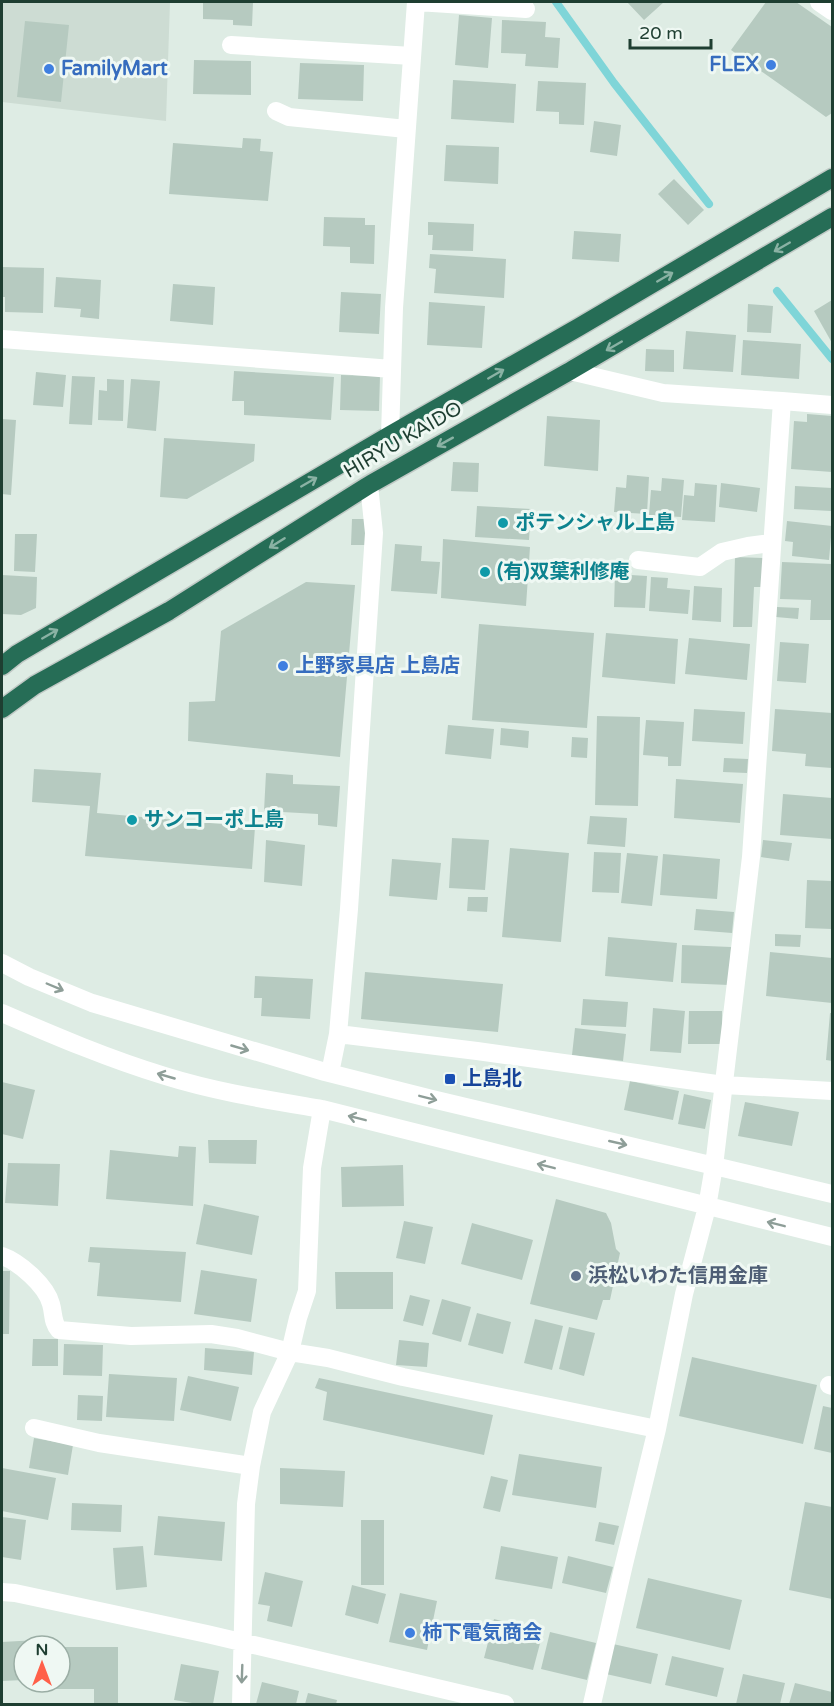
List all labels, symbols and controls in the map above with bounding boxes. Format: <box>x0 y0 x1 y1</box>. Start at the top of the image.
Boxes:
scale bar <box>630 12 711 50</box>
text: 20 m <box>639 22 683 44</box>
place label: FLEX <box>709 53 759 77</box>
place label: FamilyMart <box>61 57 168 81</box>
marker: FLEX <box>764 58 778 72</box>
marker: FamilyMart <box>42 62 56 76</box>
one-way arrow <box>774 241 791 253</box>
one-way arrow <box>656 270 673 282</box>
one-way arrow <box>606 340 623 352</box>
one-way arrow <box>487 368 504 380</box>
street label: HIRYU KAIDO <box>339 396 467 484</box>
one-way arrow <box>436 437 454 448</box>
one-way arrow <box>300 476 317 488</box>
place label: ポテンシャル上島 <box>515 511 675 535</box>
marker: ポテンシャル上島 <box>496 516 510 530</box>
one-way arrow <box>269 536 286 549</box>
place label: (有)双葉利修庵 <box>497 560 629 584</box>
marker: (有)双葉利修庵 <box>478 565 492 579</box>
one-way arrow <box>42 628 59 640</box>
place label: 上野家具店 上島店 <box>295 654 460 678</box>
marker: 上野家具店 上島店 <box>276 659 290 673</box>
place label: サンコーポ上島 <box>144 808 284 832</box>
marker: サンコーポ上島 <box>125 813 139 827</box>
one-way arrow <box>45 982 63 993</box>
one-way arrow <box>230 1042 249 1054</box>
place label: 上島北 <box>462 1067 522 1091</box>
one-way arrow <box>157 1070 176 1081</box>
marker: 上島北 <box>443 1072 457 1086</box>
one-way arrow <box>418 1093 437 1105</box>
one-way arrow <box>348 1112 367 1123</box>
one-way arrow <box>608 1138 627 1150</box>
one-way arrow <box>537 1160 556 1171</box>
one-way arrow <box>766 1217 785 1229</box>
place label: 浜松いわた信用金庫 <box>588 1264 768 1288</box>
marker: 浜松いわた信用金庫 <box>569 1269 583 1283</box>
place label: 柿下電気商会 <box>422 1621 542 1645</box>
marker: 柿下電気商会 <box>403 1626 417 1640</box>
north arrow <box>12 1634 72 1694</box>
text: N <box>36 1640 48 1660</box>
one-way arrow <box>236 1664 248 1684</box>

